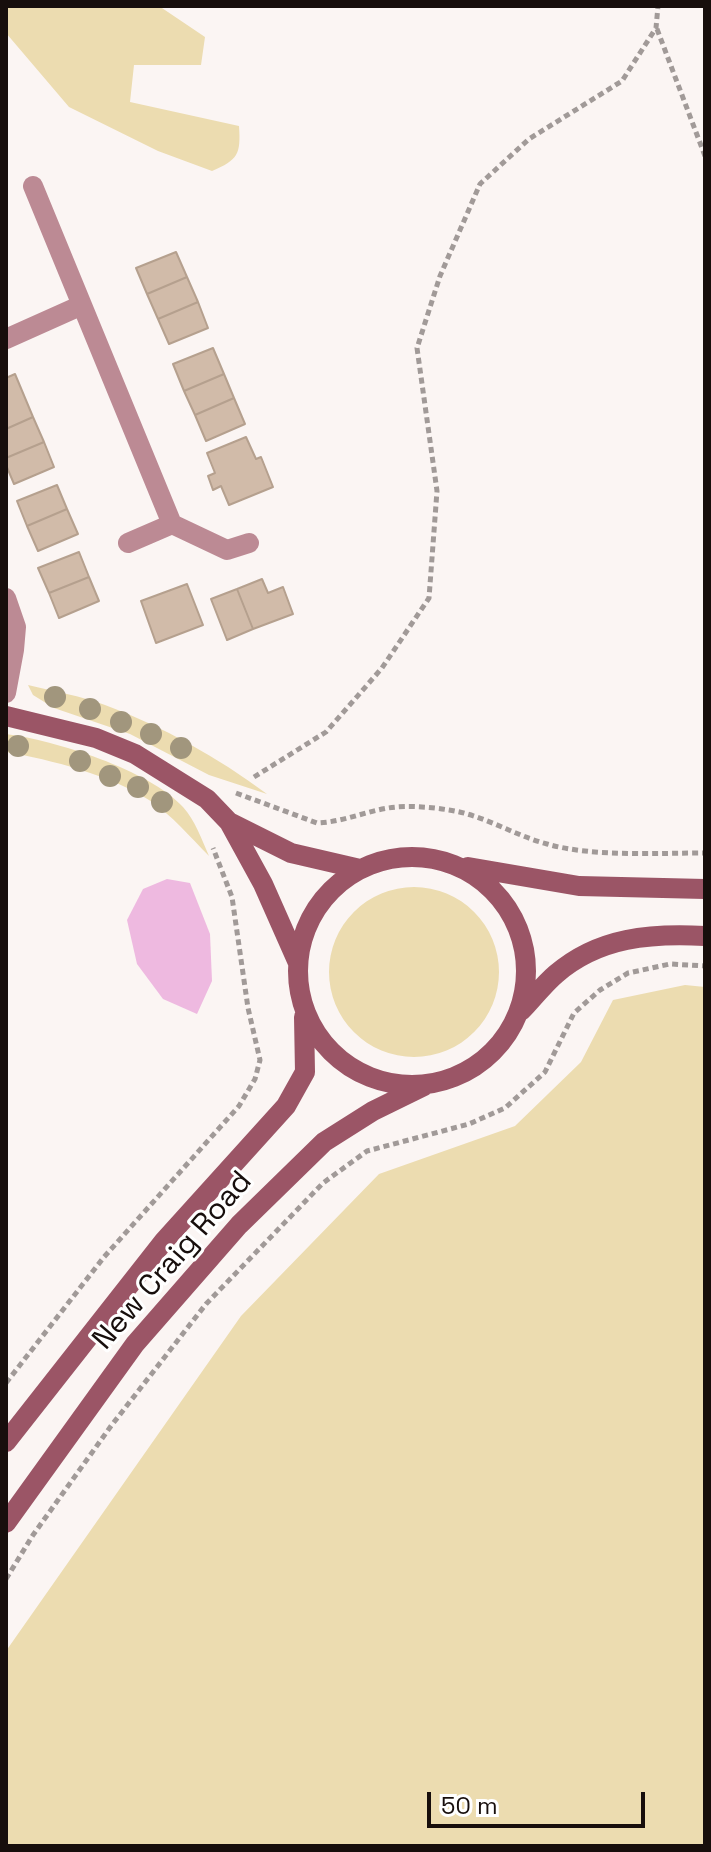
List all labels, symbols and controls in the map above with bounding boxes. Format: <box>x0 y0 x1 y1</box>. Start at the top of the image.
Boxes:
street label: New Craig Road <box>86 1165 260 1357</box>
scale bar <box>431 1776 649 1826</box>
text: 50 m <box>441 1790 498 1821</box>

